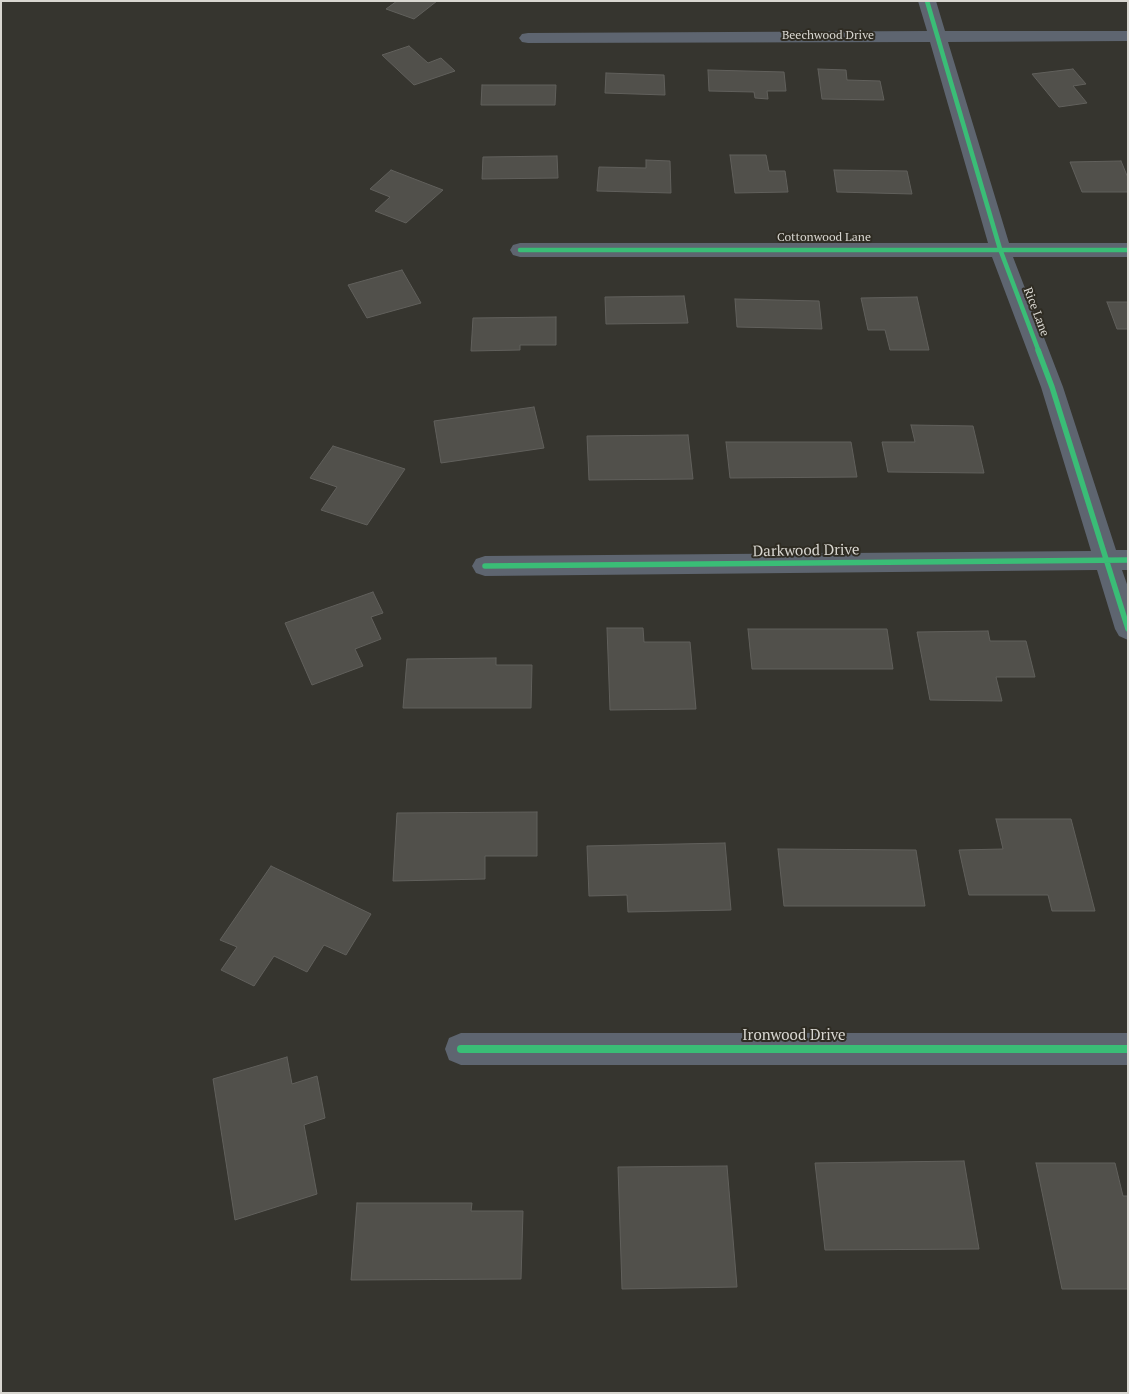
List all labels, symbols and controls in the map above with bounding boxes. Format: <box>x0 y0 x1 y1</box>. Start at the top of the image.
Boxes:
street label: Beechwood Drive <box>782 29 874 43</box>
street label: Cottonwood Lane <box>777 231 871 245</box>
street label: Rice Lane <box>1020 285 1052 339</box>
street label: Darkwood Drive <box>752 541 860 561</box>
street label: Ironwood Drive <box>742 1027 846 1045</box>

